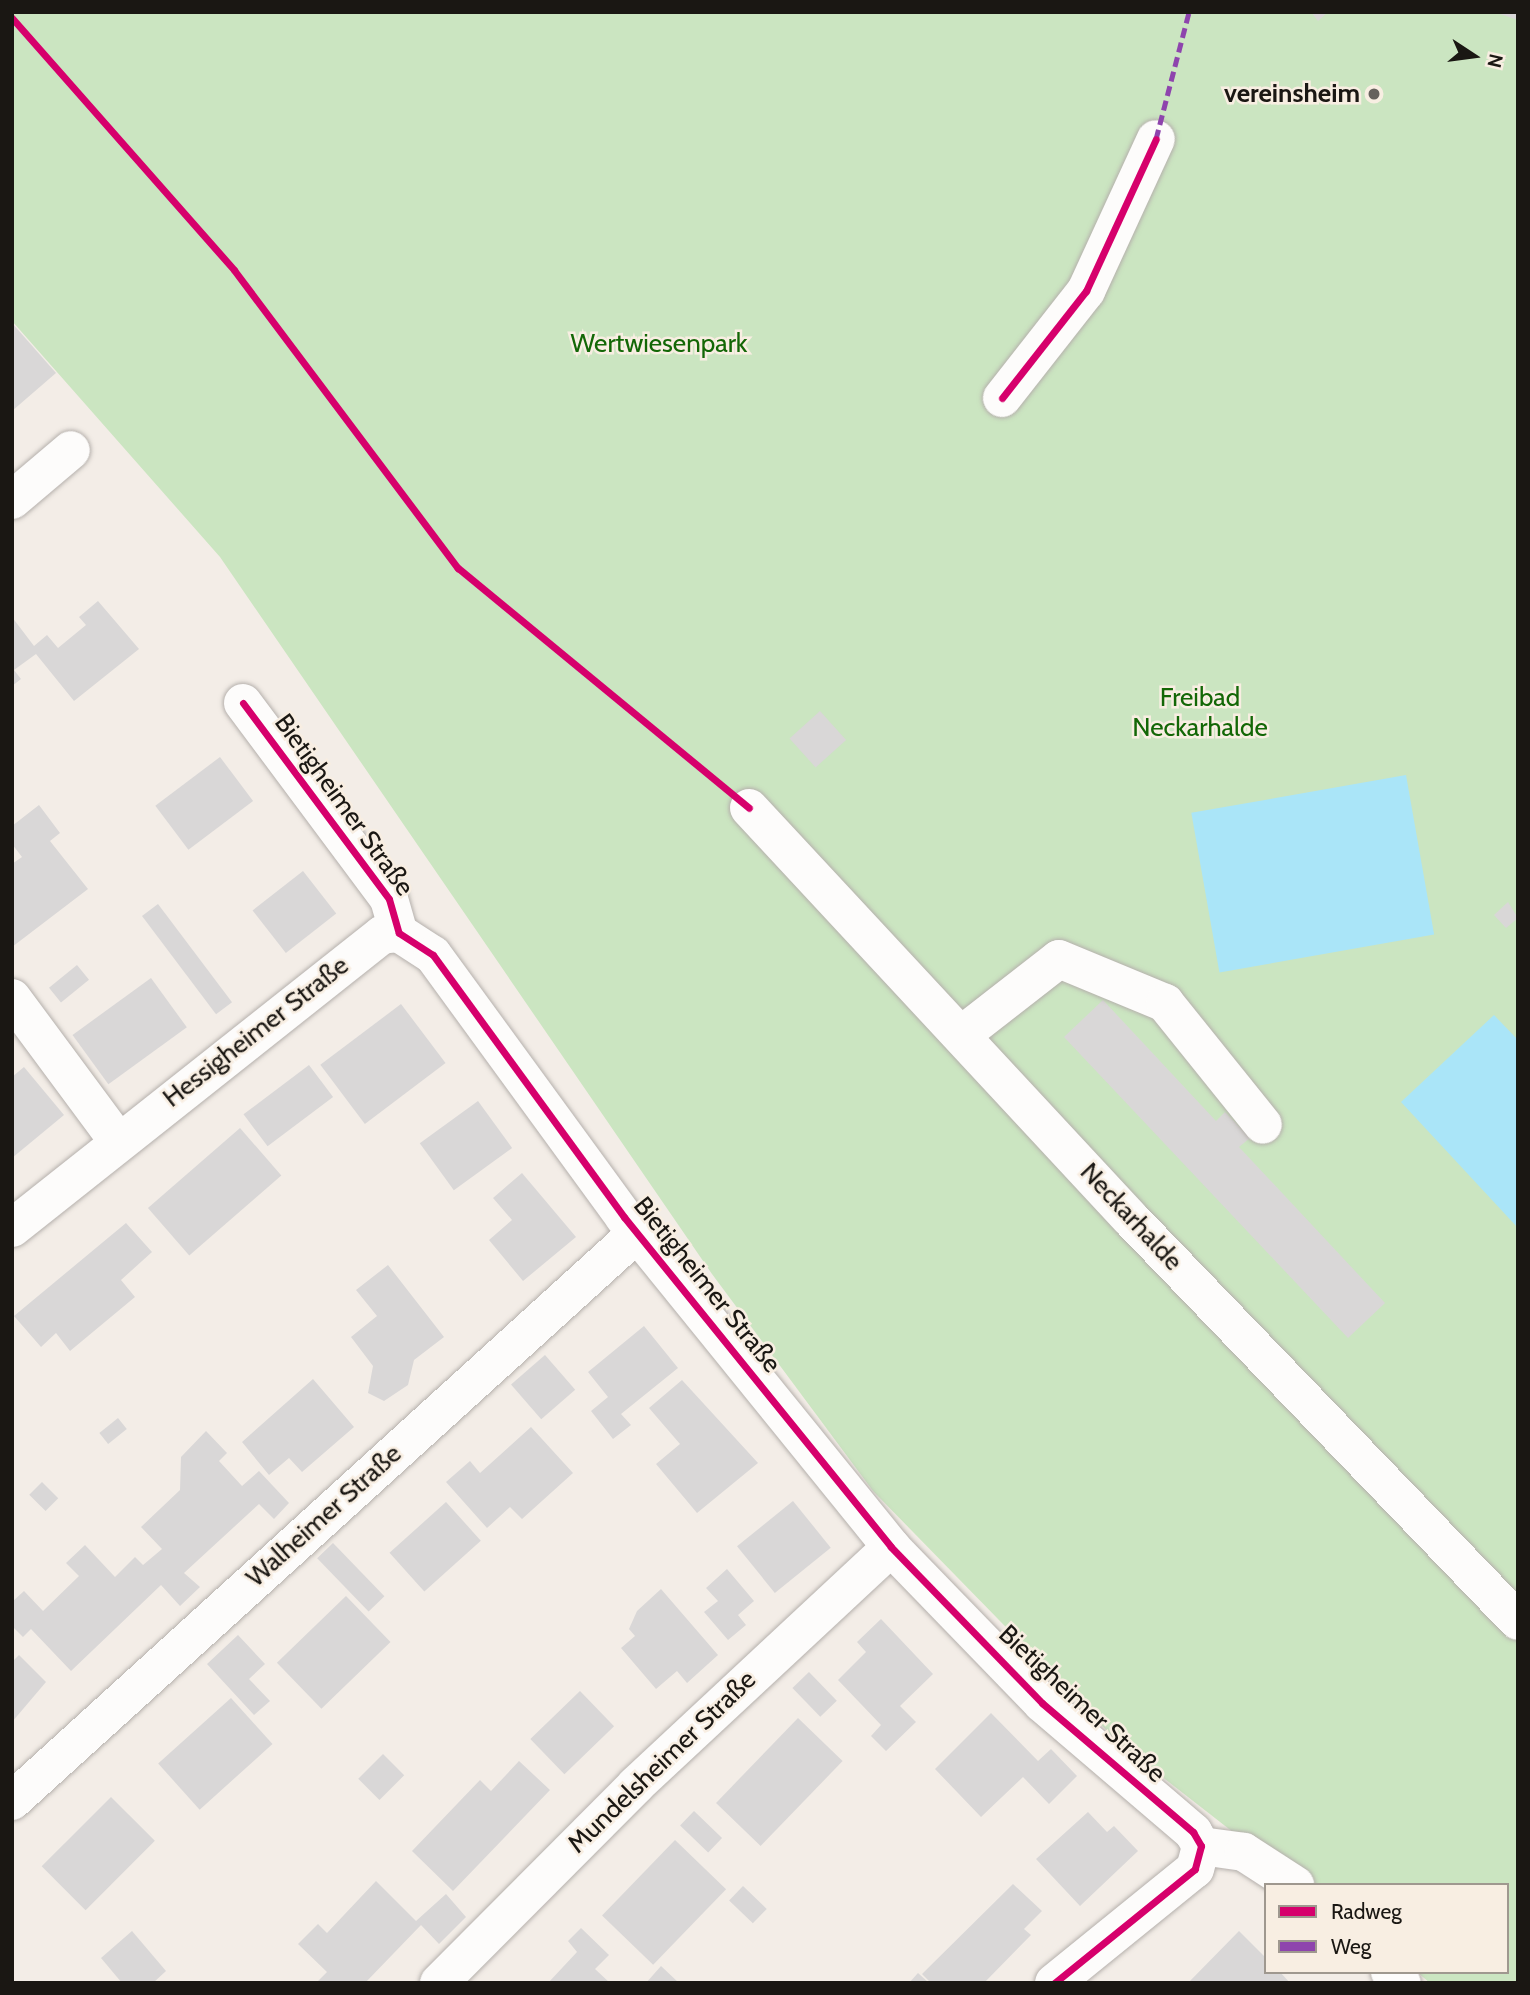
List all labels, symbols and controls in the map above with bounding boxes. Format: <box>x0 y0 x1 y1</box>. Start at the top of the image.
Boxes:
north arrow <box>1439 21 1509 91</box>
text: N <box>1482 52 1508 70</box>
place label: vereinsheim <box>1224 78 1360 110</box>
marker: vereinsheim <box>1366 86 1382 102</box>
park label: Wertwiesenpark <box>571 328 747 360</box>
park label: Freibad Neckarhalde <box>1132 682 1268 744</box>
street label: Bietigheimer Straße <box>268 708 420 902</box>
street label: Hessigheimer Straße <box>157 950 355 1114</box>
street label: Neckarhalde <box>1073 1157 1189 1277</box>
street label: Bietigheimer Straße <box>627 1191 787 1379</box>
street label: Walheimer Straße <box>240 1438 408 1594</box>
street label: Bietigheimer Straße <box>992 1619 1172 1789</box>
street label: Mundelsheimer Straße <box>562 1664 762 1860</box>
legend <box>1264 1883 1509 1974</box>
text: Radweg <box>1331 1899 1402 1924</box>
text: Weg <box>1331 1934 1371 1959</box>

